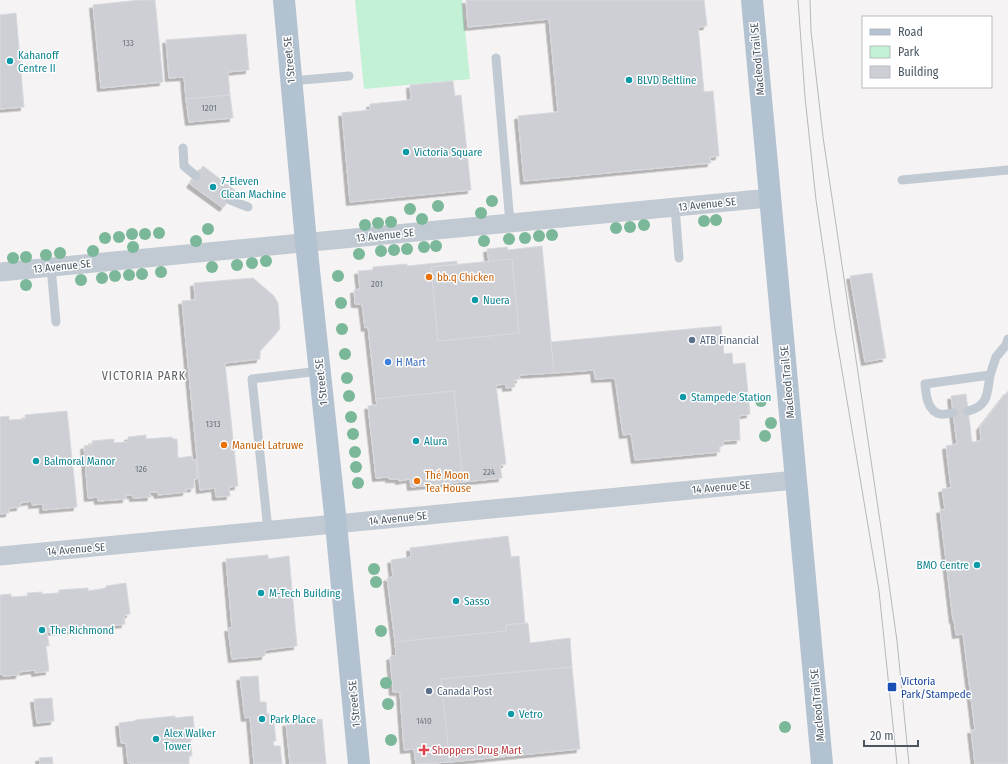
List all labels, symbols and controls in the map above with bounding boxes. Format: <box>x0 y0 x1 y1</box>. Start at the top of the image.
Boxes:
legend <box>862 16 992 88</box>
street label: Macleod Trail SE <box>748 22 767 96</box>
text: Road <box>898 25 923 39</box>
street label: 1 Street SE <box>281 36 298 84</box>
house number: 133 <box>122 38 134 48</box>
text: Park <box>898 45 920 59</box>
place label: Kahanoff Centre II <box>18 49 59 75</box>
marker: Kahanoff Centre II <box>5 56 15 66</box>
text: Building <box>898 65 939 79</box>
place label: BLVD Beltline <box>637 74 696 87</box>
marker: BLVD Beltline <box>624 75 634 85</box>
house number: 1201 <box>201 103 217 113</box>
place label: Victoria Square <box>414 146 482 159</box>
marker: Victoria Square <box>401 147 411 157</box>
place label: 7-Eleven Clean Machine <box>221 175 286 201</box>
marker: 7-Eleven Clean Machine <box>208 182 218 192</box>
street label: 13 Avenue SE <box>677 195 737 214</box>
street label: 13 Avenue SE <box>355 226 415 245</box>
street label: 13 Avenue SE <box>32 257 92 276</box>
place label: bb.q Chicken <box>437 271 494 284</box>
marker: bb.q Chicken <box>424 272 434 282</box>
house number: 201 <box>371 279 383 289</box>
place label: Nuera <box>483 294 510 307</box>
marker: Nuera <box>470 295 480 305</box>
place label: ATB Financial <box>700 334 759 347</box>
marker: ATB Financial <box>687 335 697 345</box>
street label: Macleod Trail SE <box>778 345 797 419</box>
place label: H Mart <box>396 356 426 369</box>
marker: H Mart <box>383 357 393 367</box>
street label: 1 Street SE <box>313 358 330 406</box>
district label: VICTORIA PARK <box>102 369 186 383</box>
place label: Stampede Station <box>691 391 771 404</box>
marker: Stampede Station <box>678 392 688 402</box>
house number: 1313 <box>206 419 220 429</box>
place label: Alura <box>424 435 447 448</box>
marker: Alura <box>411 436 421 446</box>
place label: Manuel Latruwe <box>232 439 304 452</box>
marker: Manuel Latruwe <box>219 440 229 450</box>
place label: Balmoral Manor <box>44 455 116 468</box>
marker: Balmoral Manor <box>31 456 41 466</box>
house number: 126 <box>135 464 148 474</box>
house number: 224 <box>483 467 496 477</box>
place label: Thé Moon Tea House <box>425 469 471 495</box>
marker: Thé Moon Tea House <box>412 476 422 486</box>
street label: 14 Avenue SE <box>691 478 751 497</box>
street label: 14 Avenue SE <box>368 509 428 528</box>
street label: 14 Avenue SE <box>46 540 106 559</box>
place label: BMO Centre <box>917 559 969 572</box>
marker: BMO Centre <box>972 560 982 570</box>
place label: M-Tech Building <box>269 587 341 600</box>
marker: M-Tech Building <box>256 588 266 598</box>
place label: Sasso <box>464 595 490 608</box>
marker: Sasso <box>451 596 461 606</box>
place label: The Richmond <box>50 624 114 637</box>
marker: The Richmond <box>37 625 47 635</box>
street label: Macleod Trail SE <box>808 668 827 742</box>
place label: Victoria Park/Stampede <box>901 675 971 701</box>
street label: 1 Street SE <box>346 680 363 728</box>
marker: Victoria Park/Stampede <box>886 681 898 693</box>
place label: Canada Post <box>437 685 493 698</box>
marker: Canada Post <box>424 686 434 696</box>
place label: Vetro <box>519 708 543 721</box>
marker: Vetro <box>506 709 516 719</box>
place label: Park Place <box>270 713 316 726</box>
marker: Park Place <box>257 714 267 724</box>
house number: 1410 <box>416 716 432 726</box>
scale bar <box>864 722 918 748</box>
place label: Alex Walker Tower <box>164 727 216 753</box>
text: 20 m <box>870 729 894 743</box>
marker: Alex Walker Tower <box>151 734 161 744</box>
place label: Shoppers Drug Mart <box>432 744 522 757</box>
marker: Shoppers Drug Mart <box>419 745 429 755</box>

